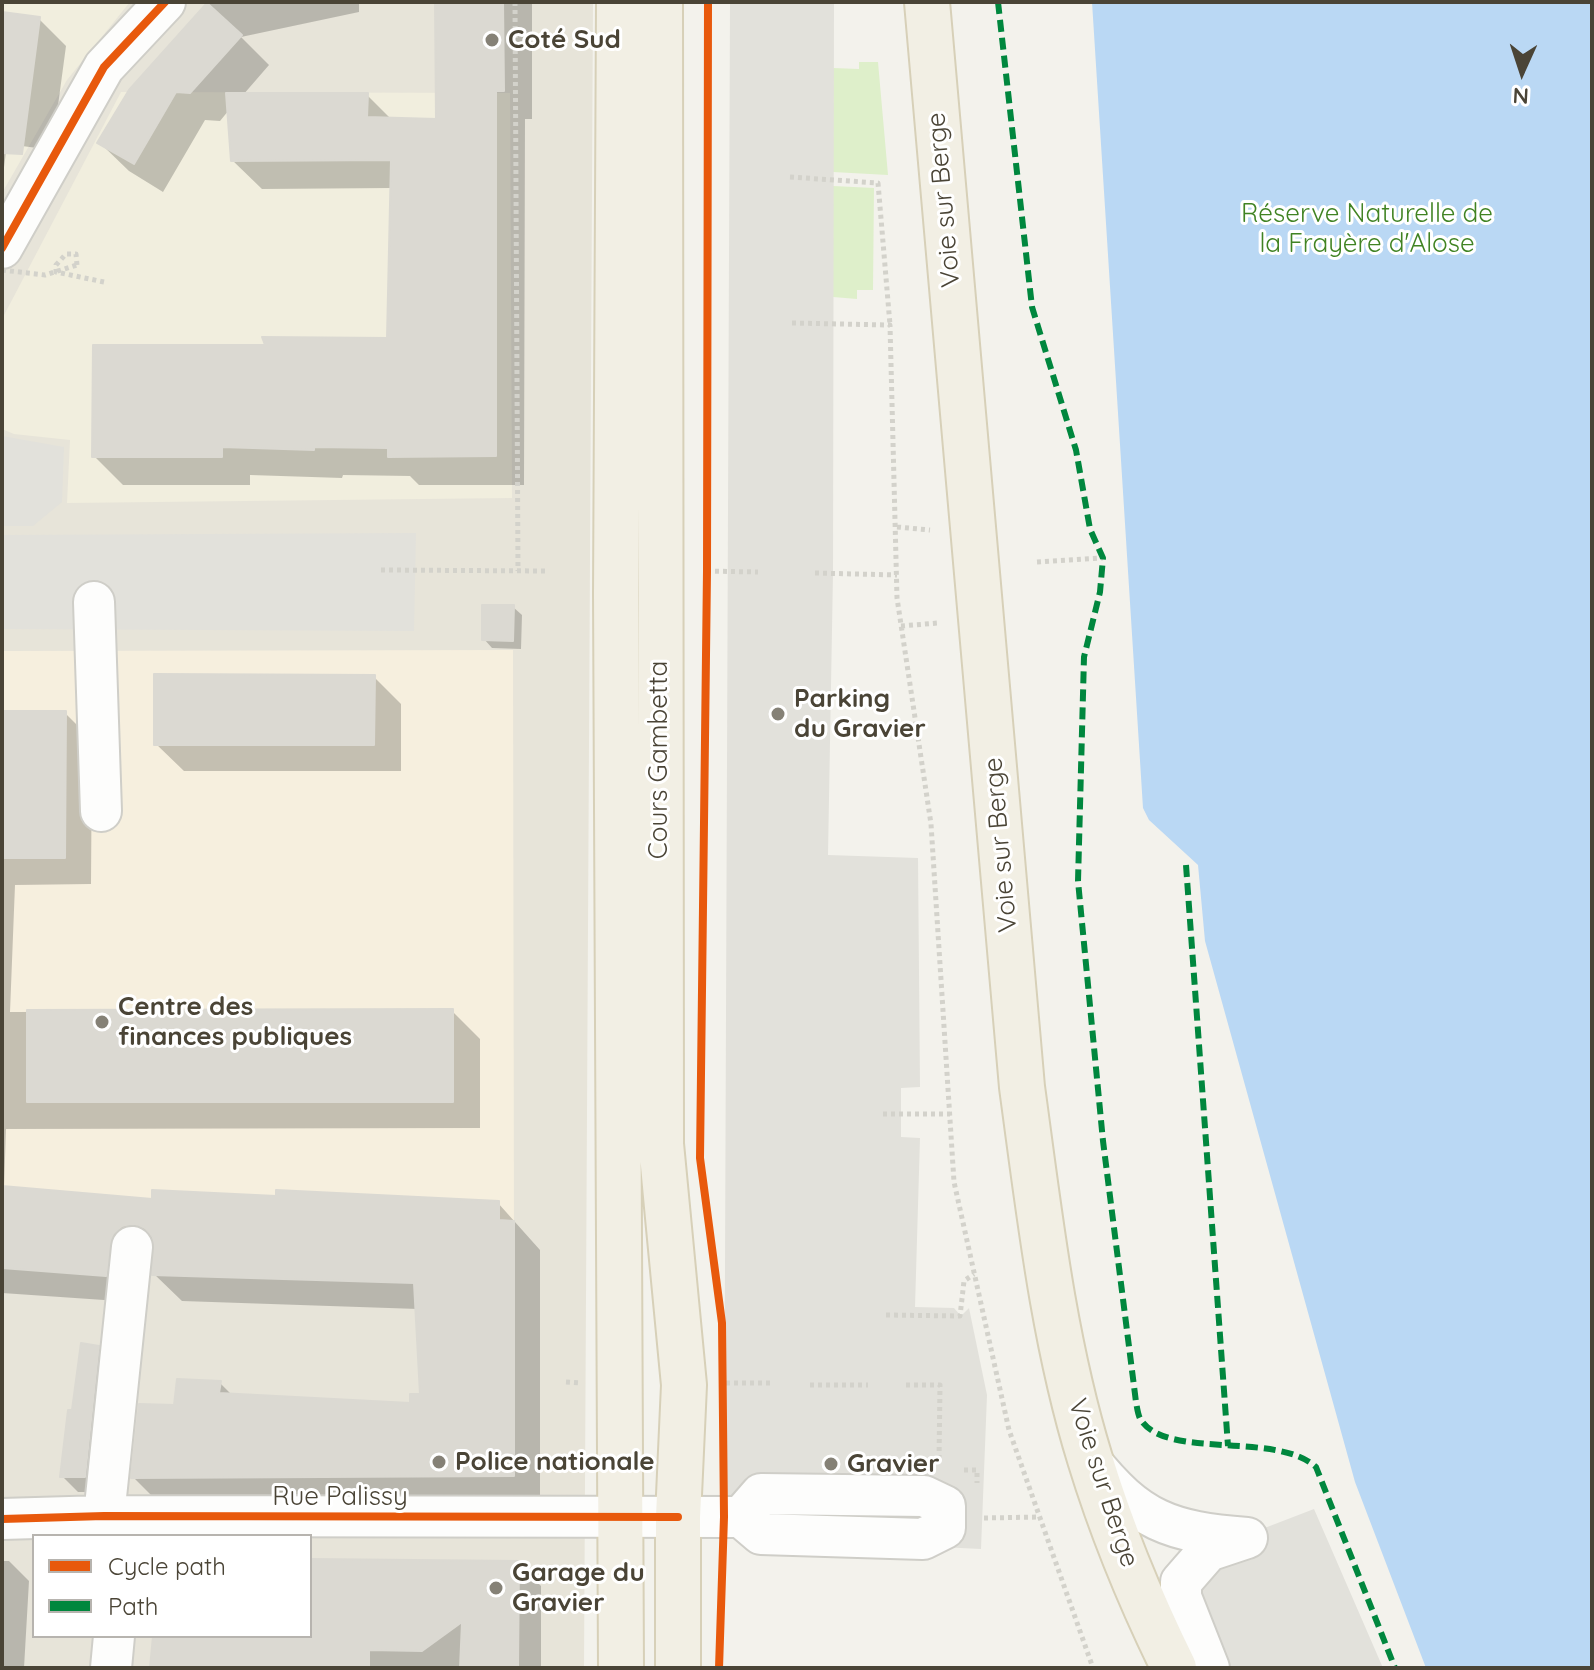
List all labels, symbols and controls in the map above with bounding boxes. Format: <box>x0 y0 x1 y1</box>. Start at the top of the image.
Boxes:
place label: Coté Sud <box>508 24 621 56</box>
marker: Coté Sud <box>483 31 501 49</box>
north arrow <box>1482 32 1562 112</box>
text: N <box>1512 82 1530 110</box>
street label: Voie sur Berge <box>921 111 967 289</box>
park label: Réserve Naturelle de la Frayère d'Alose <box>1241 198 1493 260</box>
street label: Cours Gambetta <box>643 661 675 859</box>
place label: Parking du Gravier <box>794 683 926 744</box>
marker: Parking du Gravier <box>769 705 787 723</box>
street label: Voie sur Berge <box>978 756 1024 934</box>
place label: Centre des finances publiques <box>118 991 352 1052</box>
marker: Centre des finances publiques <box>93 1013 111 1031</box>
street label: Voie sur Berge <box>1061 1395 1145 1571</box>
place label: Police nationale <box>455 1446 655 1478</box>
place label: Gravier <box>847 1448 939 1480</box>
marker: Police nationale <box>430 1453 448 1471</box>
marker: Gravier <box>822 1455 840 1473</box>
street label: Rue Palissy <box>272 1481 408 1513</box>
legend <box>32 1534 312 1638</box>
text: Cycle path <box>108 1551 226 1581</box>
place label: Garage du Gravier <box>512 1557 645 1618</box>
marker: Garage du Gravier <box>487 1579 505 1597</box>
text: Path <box>108 1591 159 1621</box>

